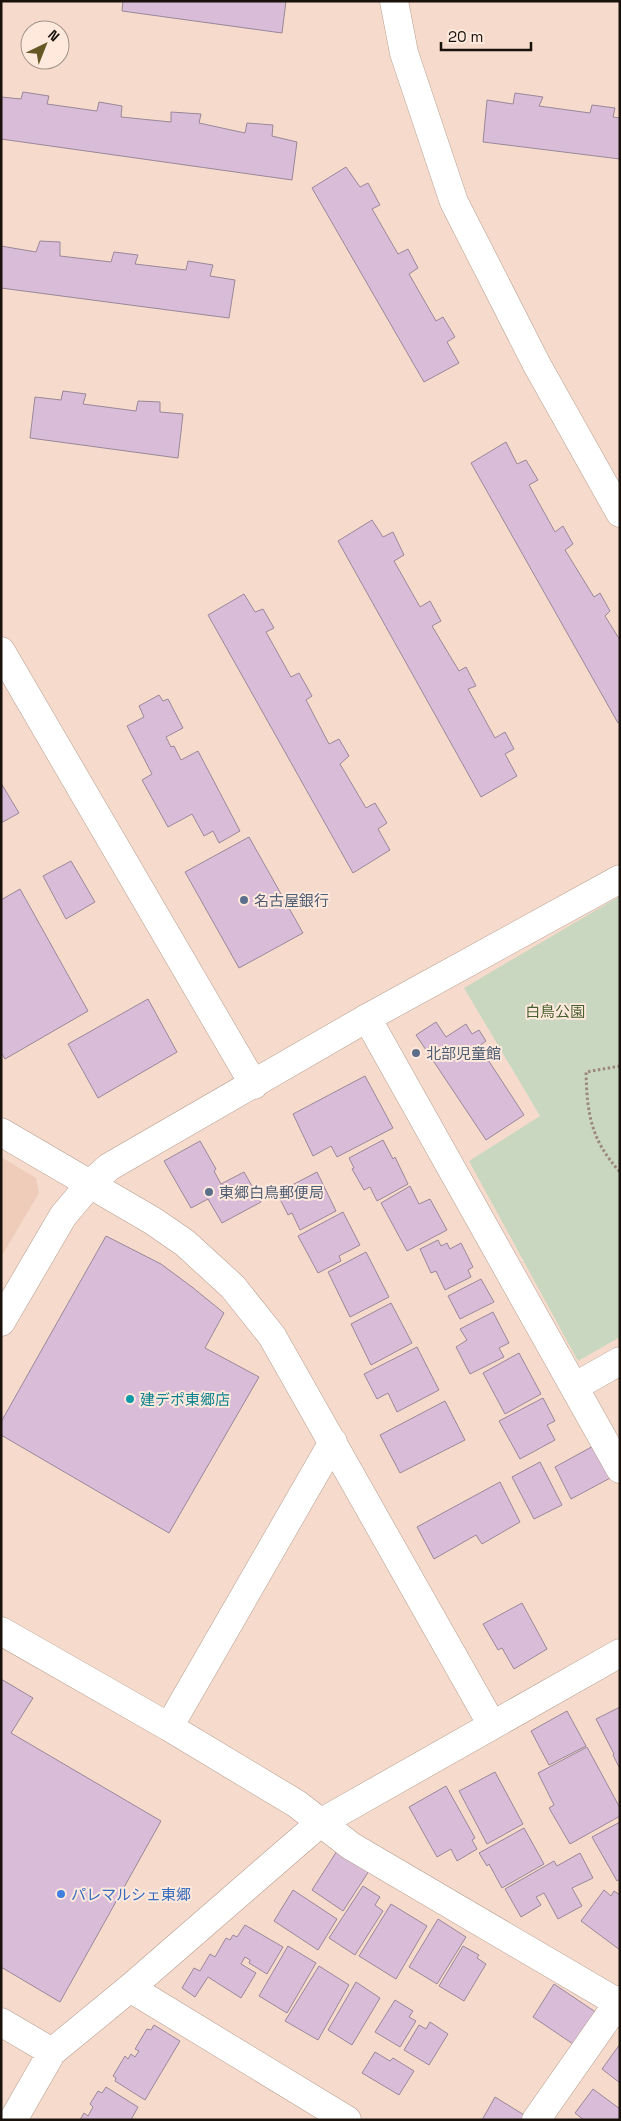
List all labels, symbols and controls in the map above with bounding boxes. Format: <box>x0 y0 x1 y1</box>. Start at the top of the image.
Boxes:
north arrow <box>20 20 70 70</box>
scale bar <box>441 20 531 52</box>
text: N <box>44 26 63 45</box>
text: 20 m <box>448 27 483 46</box>
place label: 名古屋銀行 <box>254 891 329 910</box>
marker: 名古屋銀行 <box>238 894 250 906</box>
park label: 白鳥公園 <box>525 1002 585 1021</box>
place label: 北部児童館 <box>426 1044 501 1063</box>
marker: 北部児童館 <box>410 1047 422 1059</box>
place label: 東郷白鳥郵便局 <box>219 1183 324 1202</box>
marker: 東郷白鳥郵便局 <box>203 1186 215 1198</box>
place label: 建デポ東郷店 <box>140 1390 230 1409</box>
marker: 建デポ東郷店 <box>124 1393 136 1405</box>
place label: パレマルシェ東郷 <box>71 1885 191 1904</box>
marker: パレマルシェ東郷 <box>55 1888 67 1900</box>

